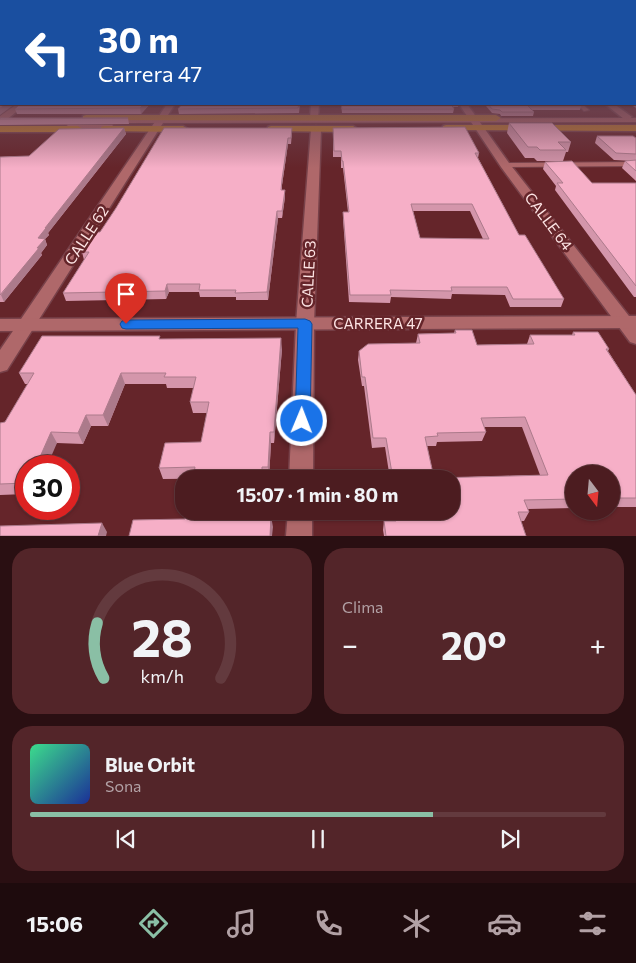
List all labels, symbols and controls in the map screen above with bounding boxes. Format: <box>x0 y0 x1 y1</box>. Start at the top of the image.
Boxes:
text: 30 m <box>98 17 179 60</box>
icon: left <box>15 20 80 85</box>
text: Carrera 47 <box>98 60 202 87</box>
street label: CALLE 64 <box>521 189 577 253</box>
street label: CALLE 62 <box>60 202 112 268</box>
street label: CALLE 63 <box>297 240 319 308</box>
pin <box>105 273 147 324</box>
icon: arrive <box>112 280 140 308</box>
street label: CARRERA 47 <box>333 314 423 332</box>
position arrow <box>275 394 327 446</box>
speed limit sign: 30 <box>15 455 80 520</box>
north arrow <box>565 465 620 520</box>
map controls <box>565 465 620 520</box>
text: 15:07 · 1 min · 80 m <box>237 483 398 506</box>
text: Clima <box>342 597 383 616</box>
text: 28 <box>131 604 193 668</box>
text: 20° <box>441 621 507 668</box>
text: − <box>342 627 358 661</box>
text: + <box>590 627 606 661</box>
text: km/h <box>140 665 184 687</box>
text: Blue Orbit <box>105 753 195 776</box>
text: Sona <box>105 776 141 795</box>
icon: previous <box>112 825 140 853</box>
icon: pause <box>304 825 332 853</box>
icon: next <box>496 825 524 853</box>
icon: directions <box>136 906 171 941</box>
icon: music <box>224 906 259 941</box>
icon: phone <box>311 906 346 941</box>
icon: climate <box>399 906 434 941</box>
icon: car <box>487 906 522 941</box>
icon: filters <box>575 906 610 941</box>
text: 15:06 <box>26 910 83 937</box>

